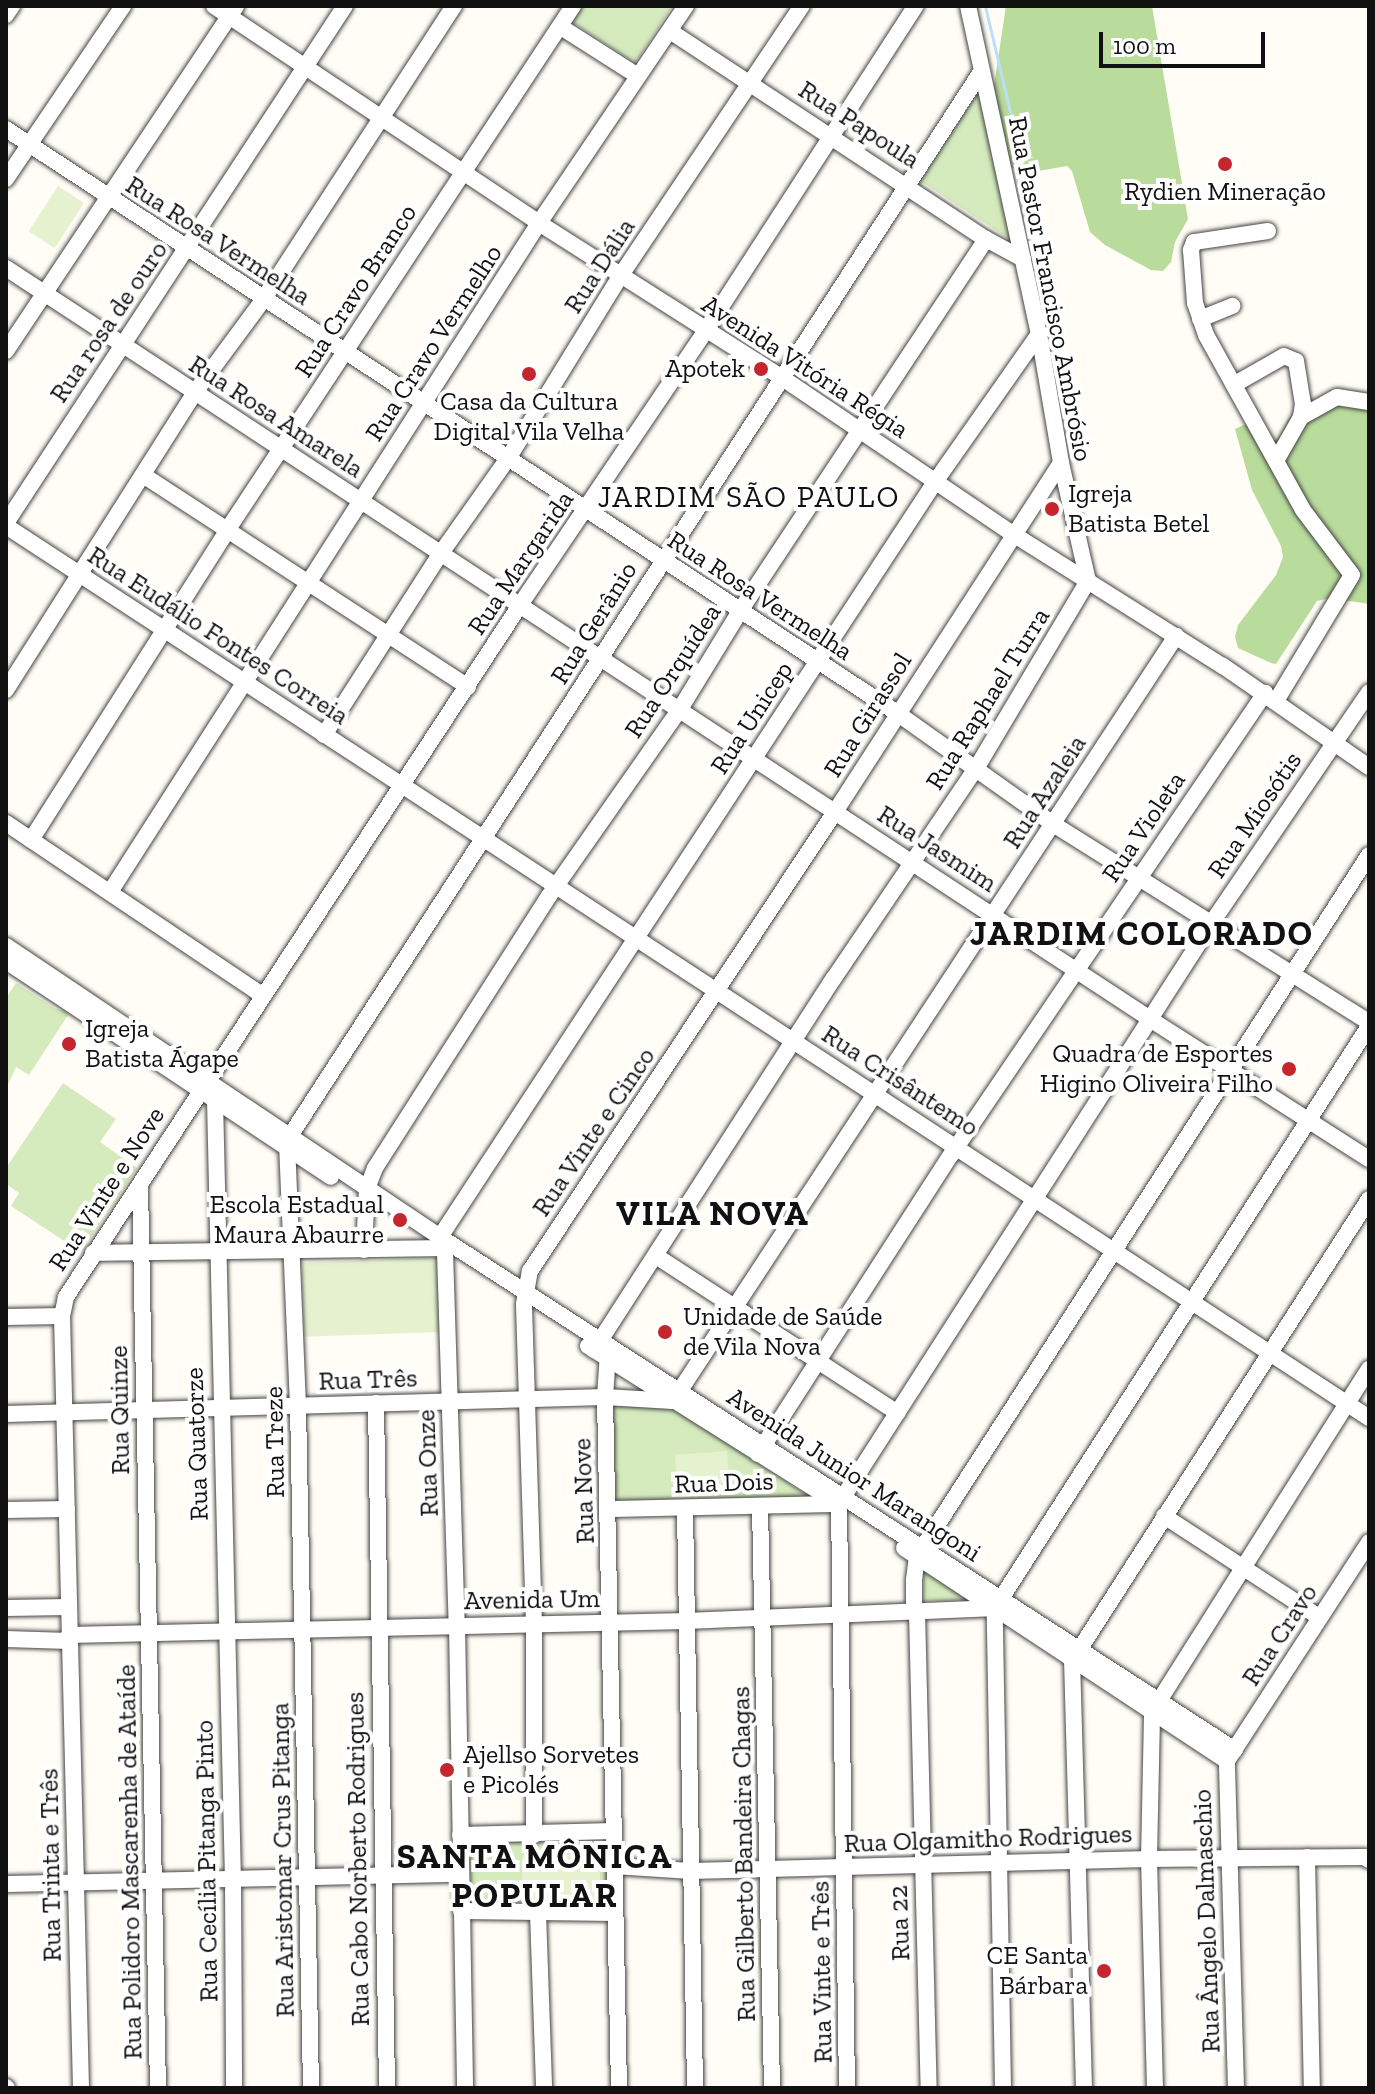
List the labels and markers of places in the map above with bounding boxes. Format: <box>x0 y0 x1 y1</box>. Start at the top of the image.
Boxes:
marker: Rydien Mineração <box>1216 155 1234 173</box>
place label: Rydien Mineração <box>1124 176 1326 208</box>
place label: Apotek <box>665 353 745 385</box>
marker: Apotek <box>752 360 770 378</box>
marker: Casa da Cultura Digital Vila Velha <box>520 365 538 383</box>
place label: Casa da Cultura Digital Vila Velha <box>433 386 625 448</box>
place label: Igreja Batista Betel <box>1068 478 1209 540</box>
marker: Igreja Batista Betel <box>1043 500 1061 518</box>
place label: Igreja Batista Ágape <box>85 1013 239 1074</box>
marker: Igreja Batista Ágape <box>60 1035 78 1053</box>
place label: Quadra de Esportes Higino Oliveira Filho <box>1040 1038 1273 1100</box>
marker: Quadra de Esportes Higino Oliveira Filho <box>1280 1060 1298 1078</box>
place label: Escola Estadual Maura Abaurre <box>209 1189 384 1250</box>
marker: Escola Estadual Maura Abaurre <box>391 1211 409 1229</box>
place label: Unidade de Saúde de Vila Nova <box>683 1301 882 1362</box>
marker: Unidade de Saúde de Vila Nova <box>654 1321 676 1343</box>
place label: Ajellso Sorvetes e Picolés <box>463 1739 639 1800</box>
marker: Ajellso Sorvetes e Picolés <box>438 1761 456 1779</box>
place label: CE Santa Bárbara <box>986 1940 1088 2002</box>
marker: CE Santa Bárbara <box>1095 1962 1113 1980</box>

